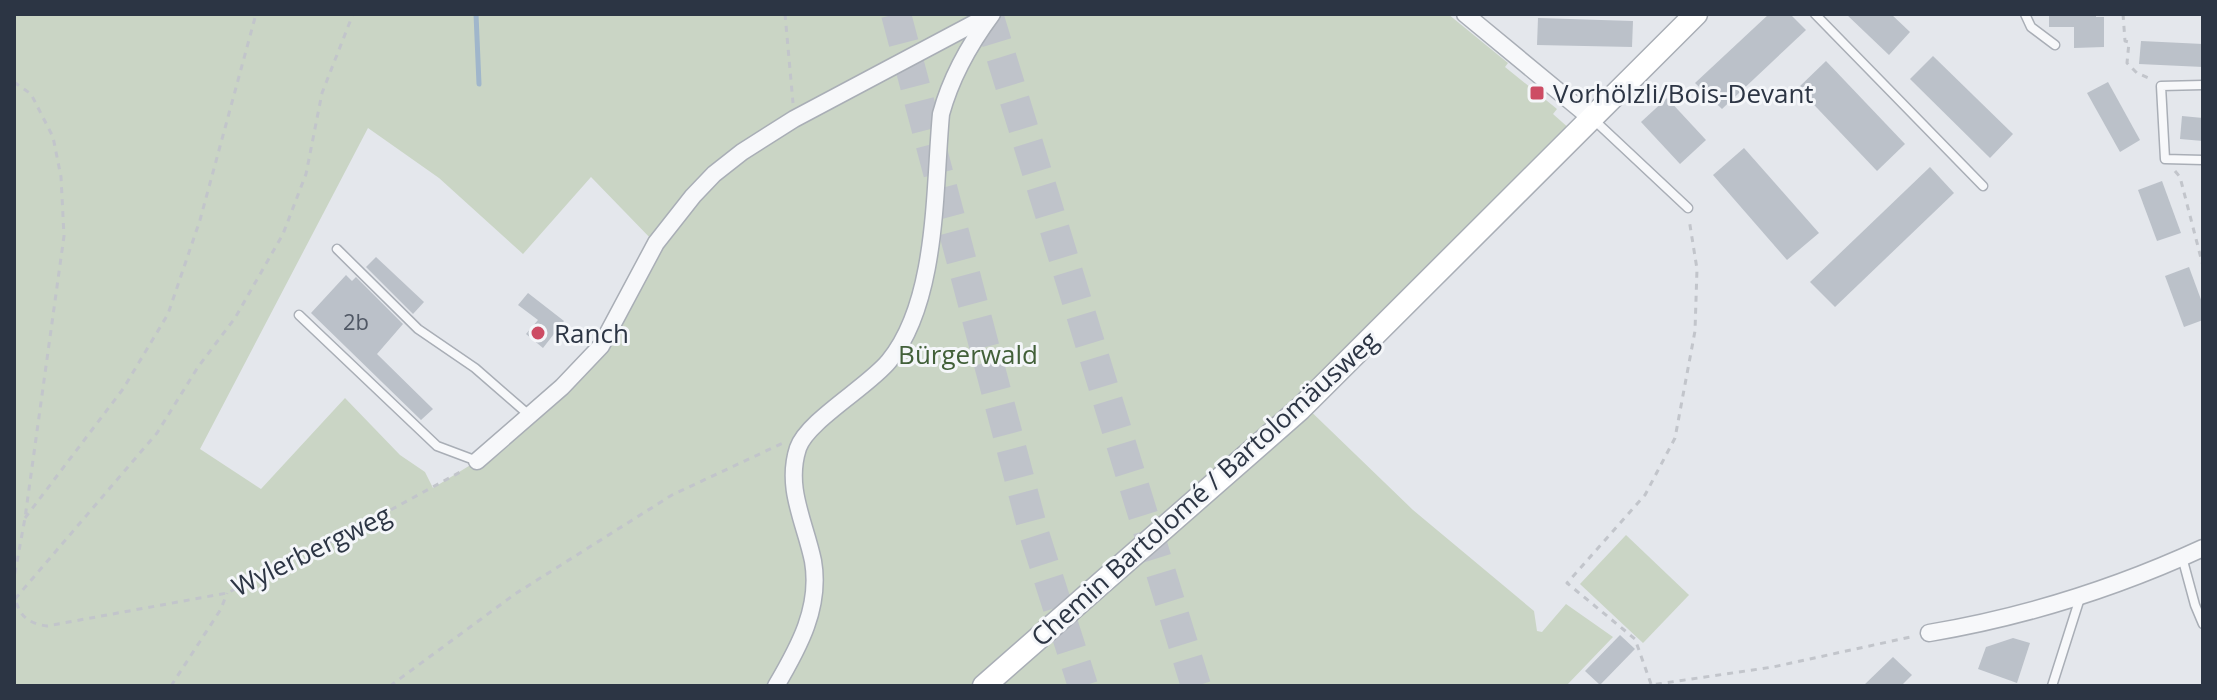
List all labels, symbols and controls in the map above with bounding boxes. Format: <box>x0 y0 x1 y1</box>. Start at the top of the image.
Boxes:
place label: Vorhölzli/Bois-Devant <box>1553 75 1814 111</box>
marker: Vorhölzli/Bois-Devant <box>1528 84 1546 102</box>
house number: 2b <box>343 306 369 336</box>
place label: Ranch <box>554 315 629 351</box>
street label: Chemin Bartolomé / Bartolomäusweg <box>1023 322 1385 654</box>
marker: Ranch <box>529 324 547 342</box>
park label: Bürgerwald <box>898 336 1038 372</box>
street label: Wylerbergweg <box>225 496 397 604</box>

